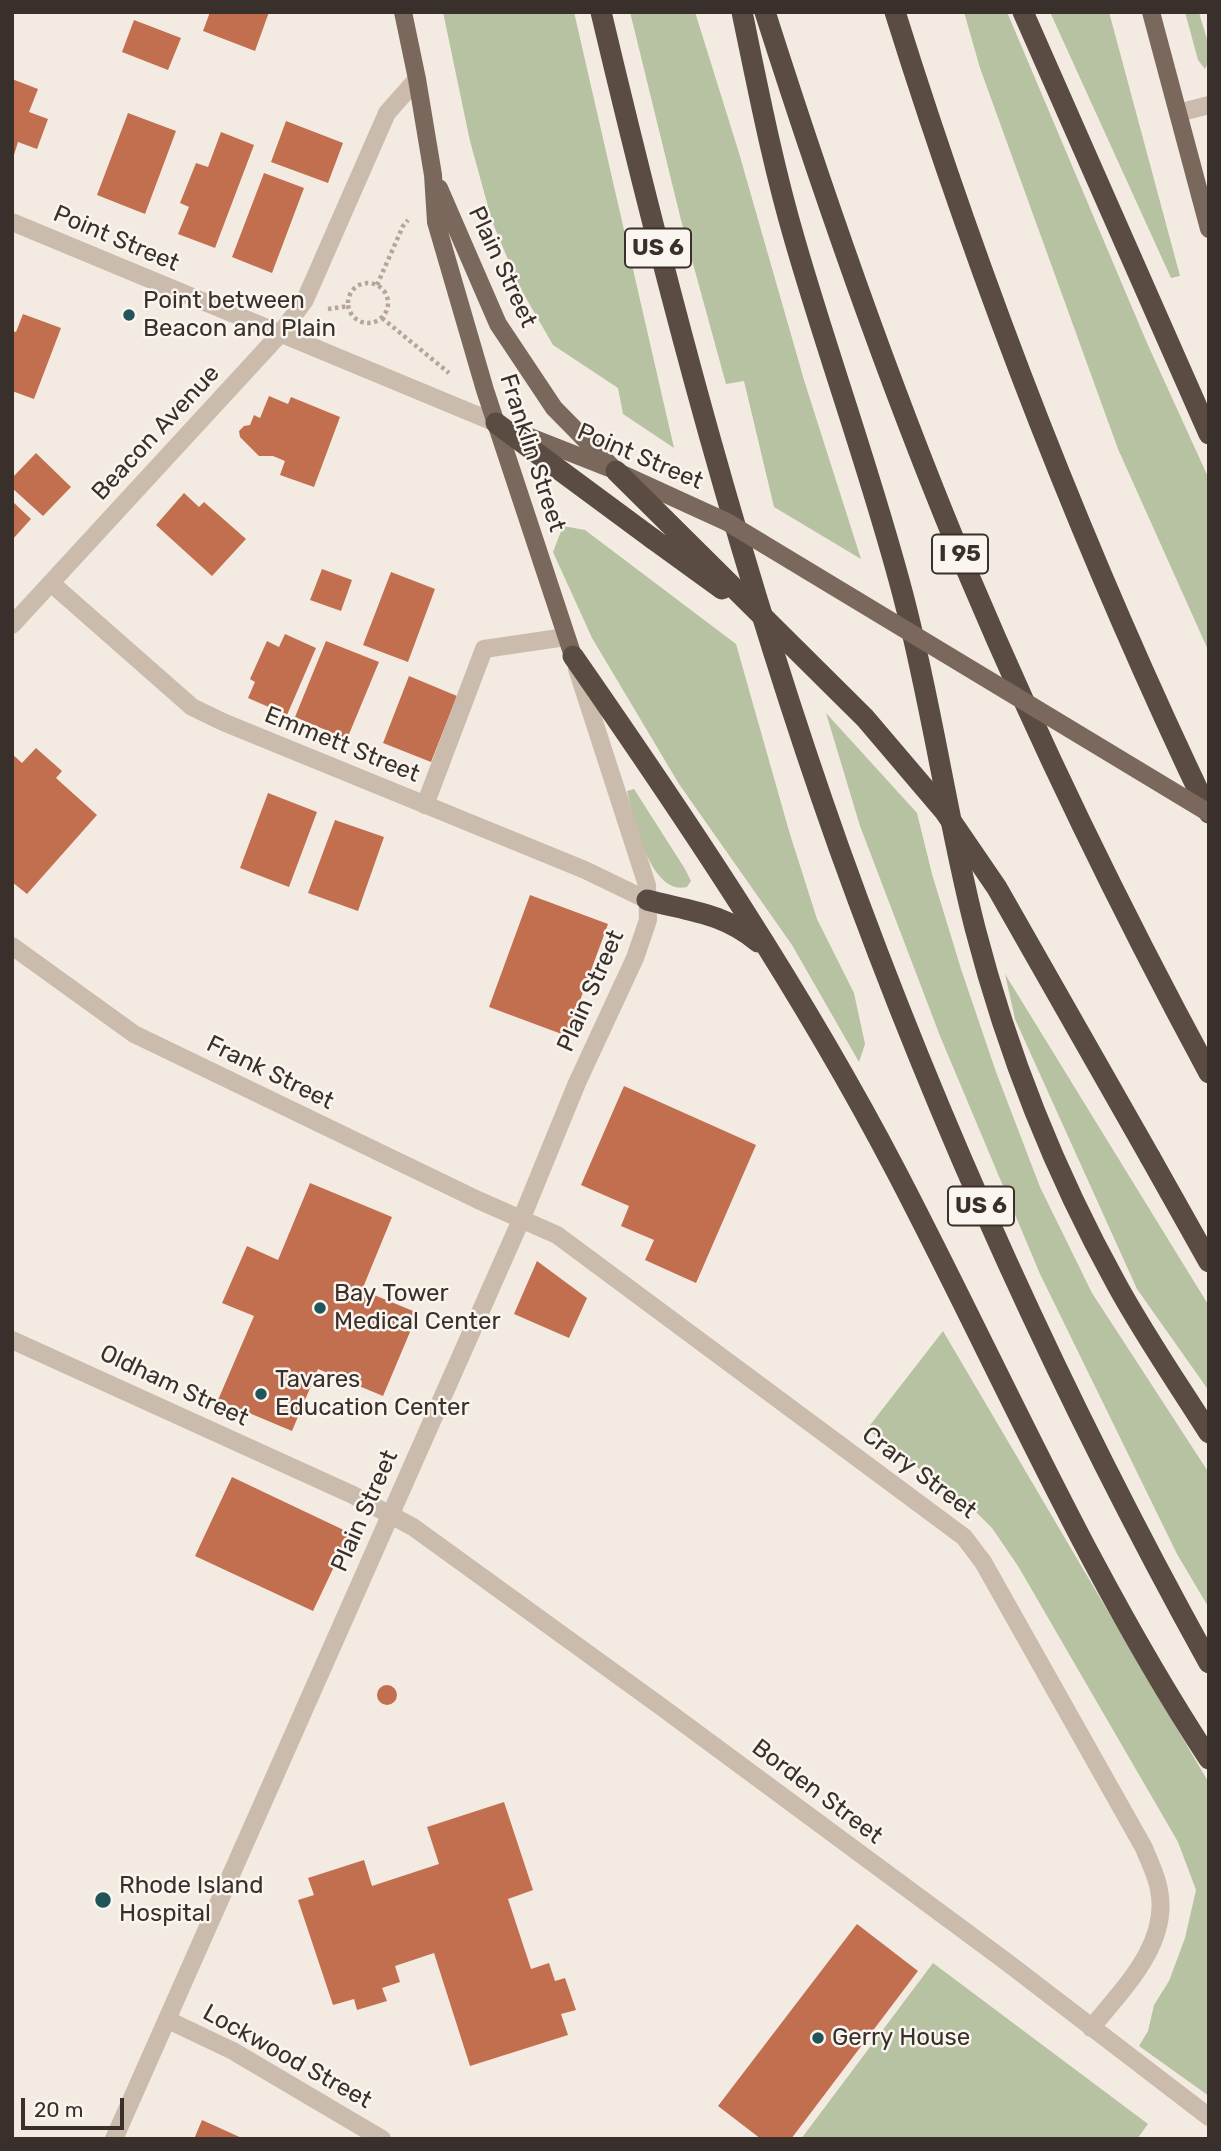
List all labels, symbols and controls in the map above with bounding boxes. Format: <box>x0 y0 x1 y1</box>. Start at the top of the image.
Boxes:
street label: Point Street <box>49 200 183 278</box>
street label: Plain Street <box>461 202 543 332</box>
road number: US 6 <box>625 229 691 268</box>
place label: Point between Beacon and Plain <box>143 287 336 343</box>
marker: Point between Beacon and Plain <box>121 307 137 323</box>
street label: Beacon Avenue <box>86 359 226 507</box>
street label: Franklin Street <box>493 370 571 536</box>
street label: Point Street <box>573 418 707 496</box>
road number: I 95 <box>932 534 988 574</box>
street label: Emmett Street <box>260 701 424 789</box>
street label: Plain Street <box>551 926 631 1056</box>
street label: Frank Street <box>202 1030 338 1116</box>
road number: US 6 <box>948 1186 1014 1226</box>
place label: Bay Tower Medical Center <box>334 1280 501 1336</box>
marker: Bay Tower Medical Center <box>312 1300 328 1316</box>
street label: Oldham Street <box>95 1339 253 1433</box>
place label: Tavares Education Center <box>275 1366 470 1422</box>
marker: Tavares Education Center <box>253 1386 269 1402</box>
street label: Crary Street <box>856 1421 982 1525</box>
street label: Plain Street <box>325 1446 405 1576</box>
street label: Borden Street <box>746 1733 888 1851</box>
place label: Rhode Island Hospital <box>119 1872 263 1928</box>
marker: Rhode Island Hospital <box>93 1890 113 1910</box>
street label: Lockwood Street <box>198 1999 376 2115</box>
place label: Gerry House <box>832 2024 970 2052</box>
marker: Gerry House <box>810 2030 826 2046</box>
scale bar <box>24 2084 128 2128</box>
text: 20 m <box>34 2097 83 2122</box>

